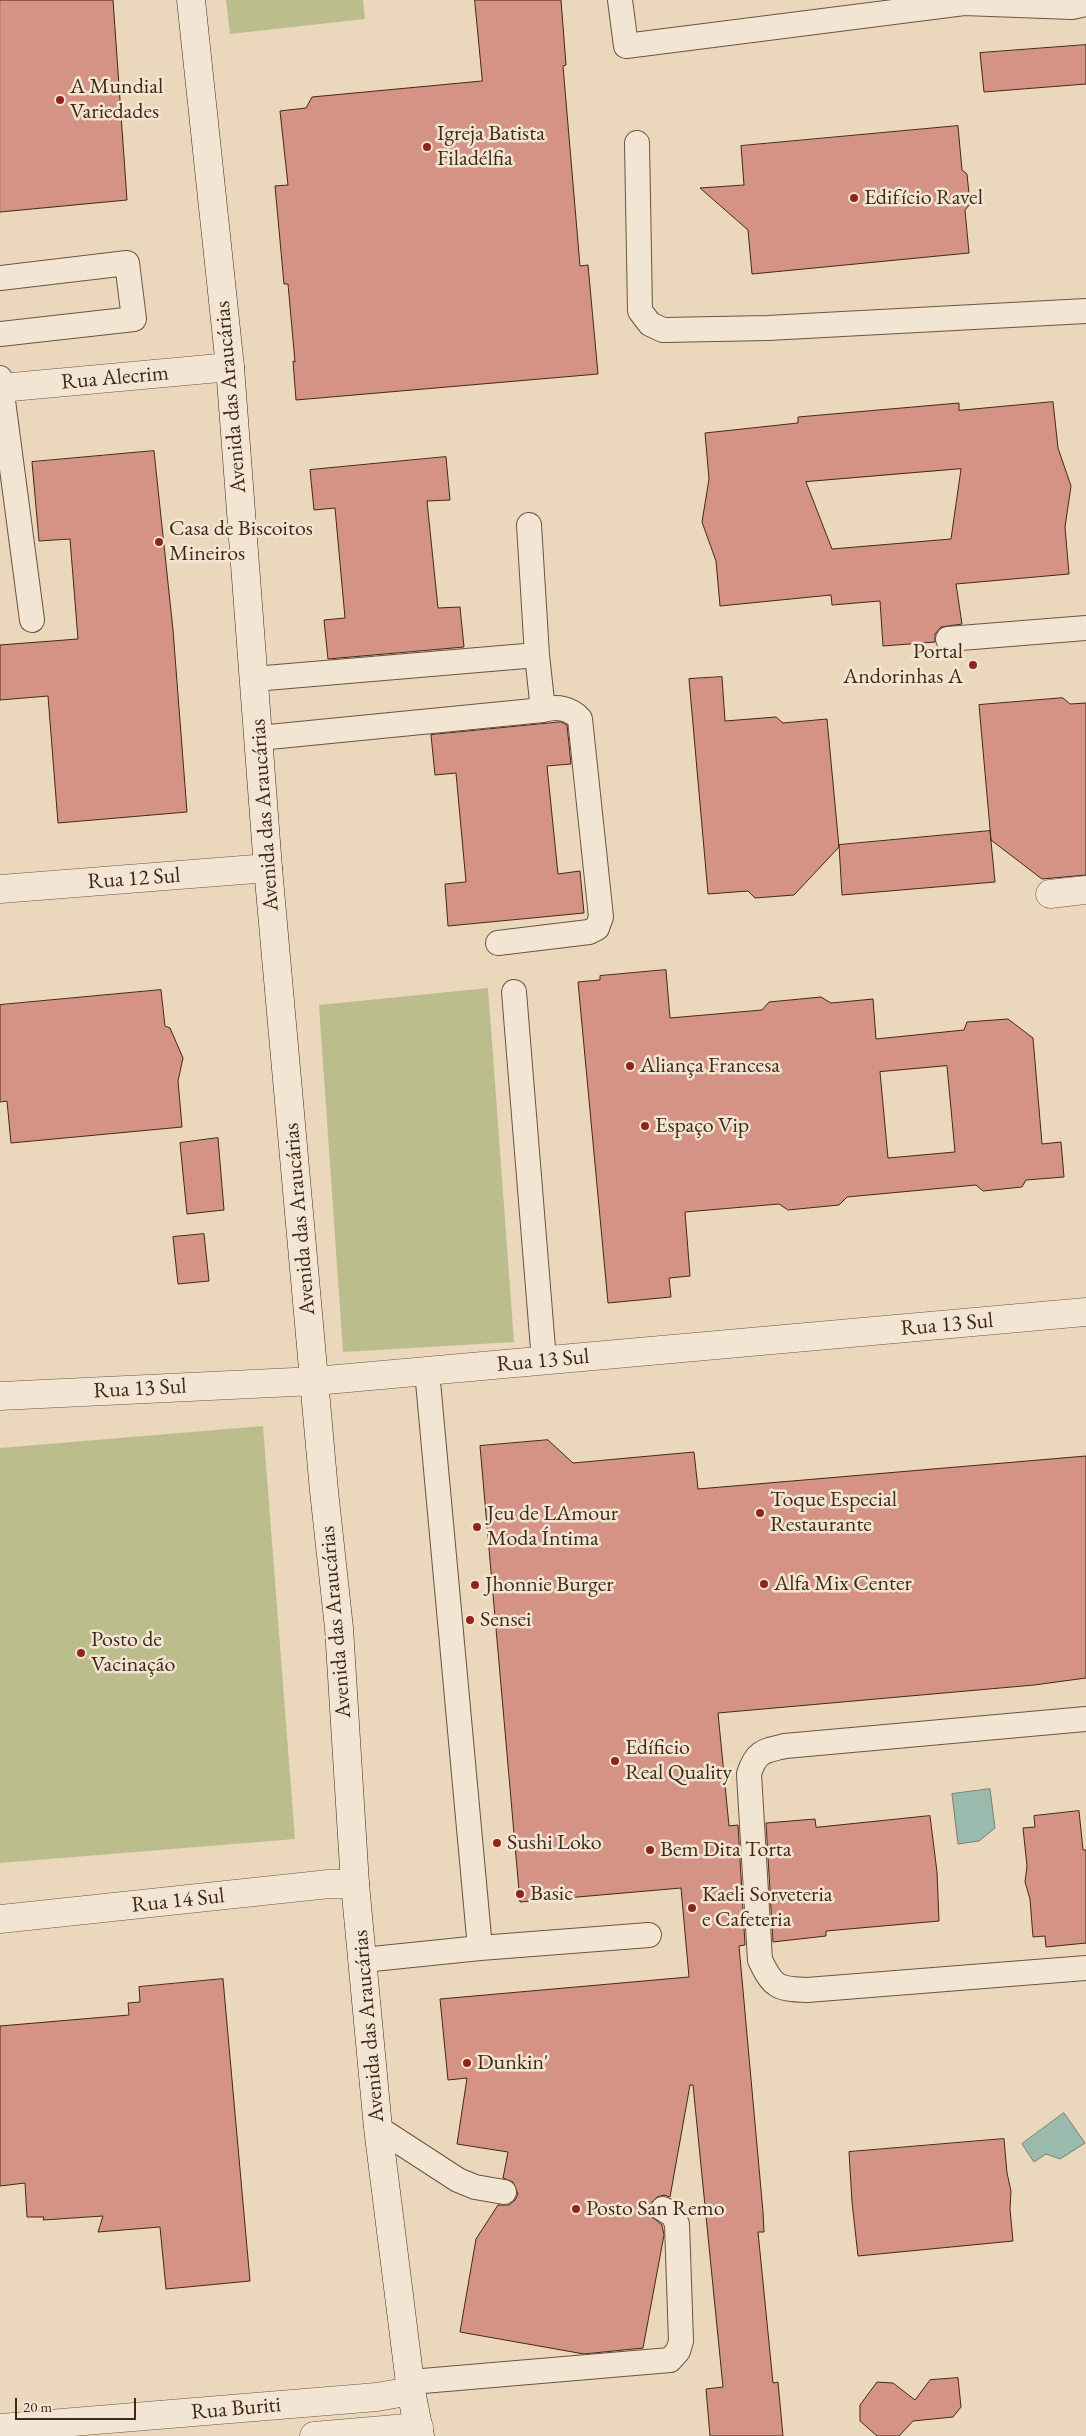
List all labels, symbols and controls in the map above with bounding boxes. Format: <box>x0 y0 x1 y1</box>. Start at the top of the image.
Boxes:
place label: A Mundial Variedades <box>70 74 163 125</box>
marker: A Mundial Variedades <box>54 94 66 106</box>
place label: Igreja Batista Filadélfia <box>437 121 545 172</box>
marker: Igreja Batista Filadélfia <box>421 141 433 153</box>
place label: Edifício Ravel <box>864 185 983 211</box>
marker: Edifício Ravel <box>848 192 860 204</box>
street label: Avenida das Araucárias <box>209 300 253 494</box>
street label: Rua Alecrim <box>60 360 170 396</box>
place label: Casa de Biscoitos Mineiros <box>169 516 313 568</box>
marker: Casa de Biscoitos Mineiros <box>153 536 165 548</box>
place label: Portal Andorinhas A <box>843 639 963 690</box>
marker: Portal Andorinhas A <box>967 659 979 671</box>
street label: Avenida das Araucárias <box>245 718 285 912</box>
street label: Rua 12 Sul <box>87 863 181 895</box>
place label: Aliança Francesa <box>640 1053 780 1079</box>
marker: Aliança Francesa <box>624 1060 636 1072</box>
place label: Espaço Vip <box>655 1113 749 1139</box>
marker: Espaço Vip <box>639 1120 651 1132</box>
street label: Avenida das Araucárias <box>278 1122 322 1316</box>
street label: Rua 13 Sul <box>899 1308 995 1342</box>
street label: Rua 13 Sul <box>495 1344 591 1378</box>
street label: Rua 13 Sul <box>93 1373 187 1405</box>
place label: Toque Especial Restaurante <box>770 1487 897 1538</box>
place label: Jeu de LAmour Moda Íntima <box>487 1501 618 1552</box>
marker: Toque Especial Restaurante <box>754 1507 766 1519</box>
marker: Jeu de LAmour Moda Íntima <box>471 1521 483 1533</box>
street label: Avenida das Araucárias <box>314 1525 358 1719</box>
place label: Alfa Mix Center <box>774 1571 912 1597</box>
place label: Jhonnie Burger <box>485 1572 614 1598</box>
marker: Alfa Mix Center <box>758 1578 770 1590</box>
marker: Jhonnie Burger <box>469 1579 481 1591</box>
place label: Sensei <box>480 1607 532 1633</box>
marker: Sensei <box>464 1614 476 1626</box>
place label: Posto de Vacinação <box>91 1627 175 1678</box>
marker: Posto de Vacinação <box>75 1647 87 1659</box>
place label: Edíficio Real Quality <box>625 1735 732 1786</box>
marker: Edíficio Real Quality <box>609 1755 621 1767</box>
place label: Sushi Loko <box>507 1830 602 1856</box>
marker: Sushi Loko <box>491 1837 503 1849</box>
place label: Bem Dita Torta <box>660 1837 791 1863</box>
marker: Bem Dita Torta <box>644 1844 656 1856</box>
place label: Basic <box>530 1881 573 1907</box>
place label: Kaeli Sorveteria e Cafeteria <box>702 1882 833 1934</box>
street label: Rua 14 Sul <box>130 1883 226 1919</box>
marker: Basic <box>514 1888 526 1900</box>
marker: Kaeli Sorveteria e Cafeteria <box>686 1902 698 1914</box>
street label: Avenida das Araucárias <box>347 1929 391 2123</box>
place label: Dunkin' <box>477 2050 549 2076</box>
marker: Dunkin' <box>461 2057 473 2069</box>
place label: Posto San Remo <box>586 2196 725 2222</box>
marker: Posto San Remo <box>570 2203 582 2215</box>
scale bar <box>18 2388 139 2420</box>
street label: Rua Buriti <box>190 2392 282 2426</box>
text: 20 m <box>23 2397 52 2416</box>

